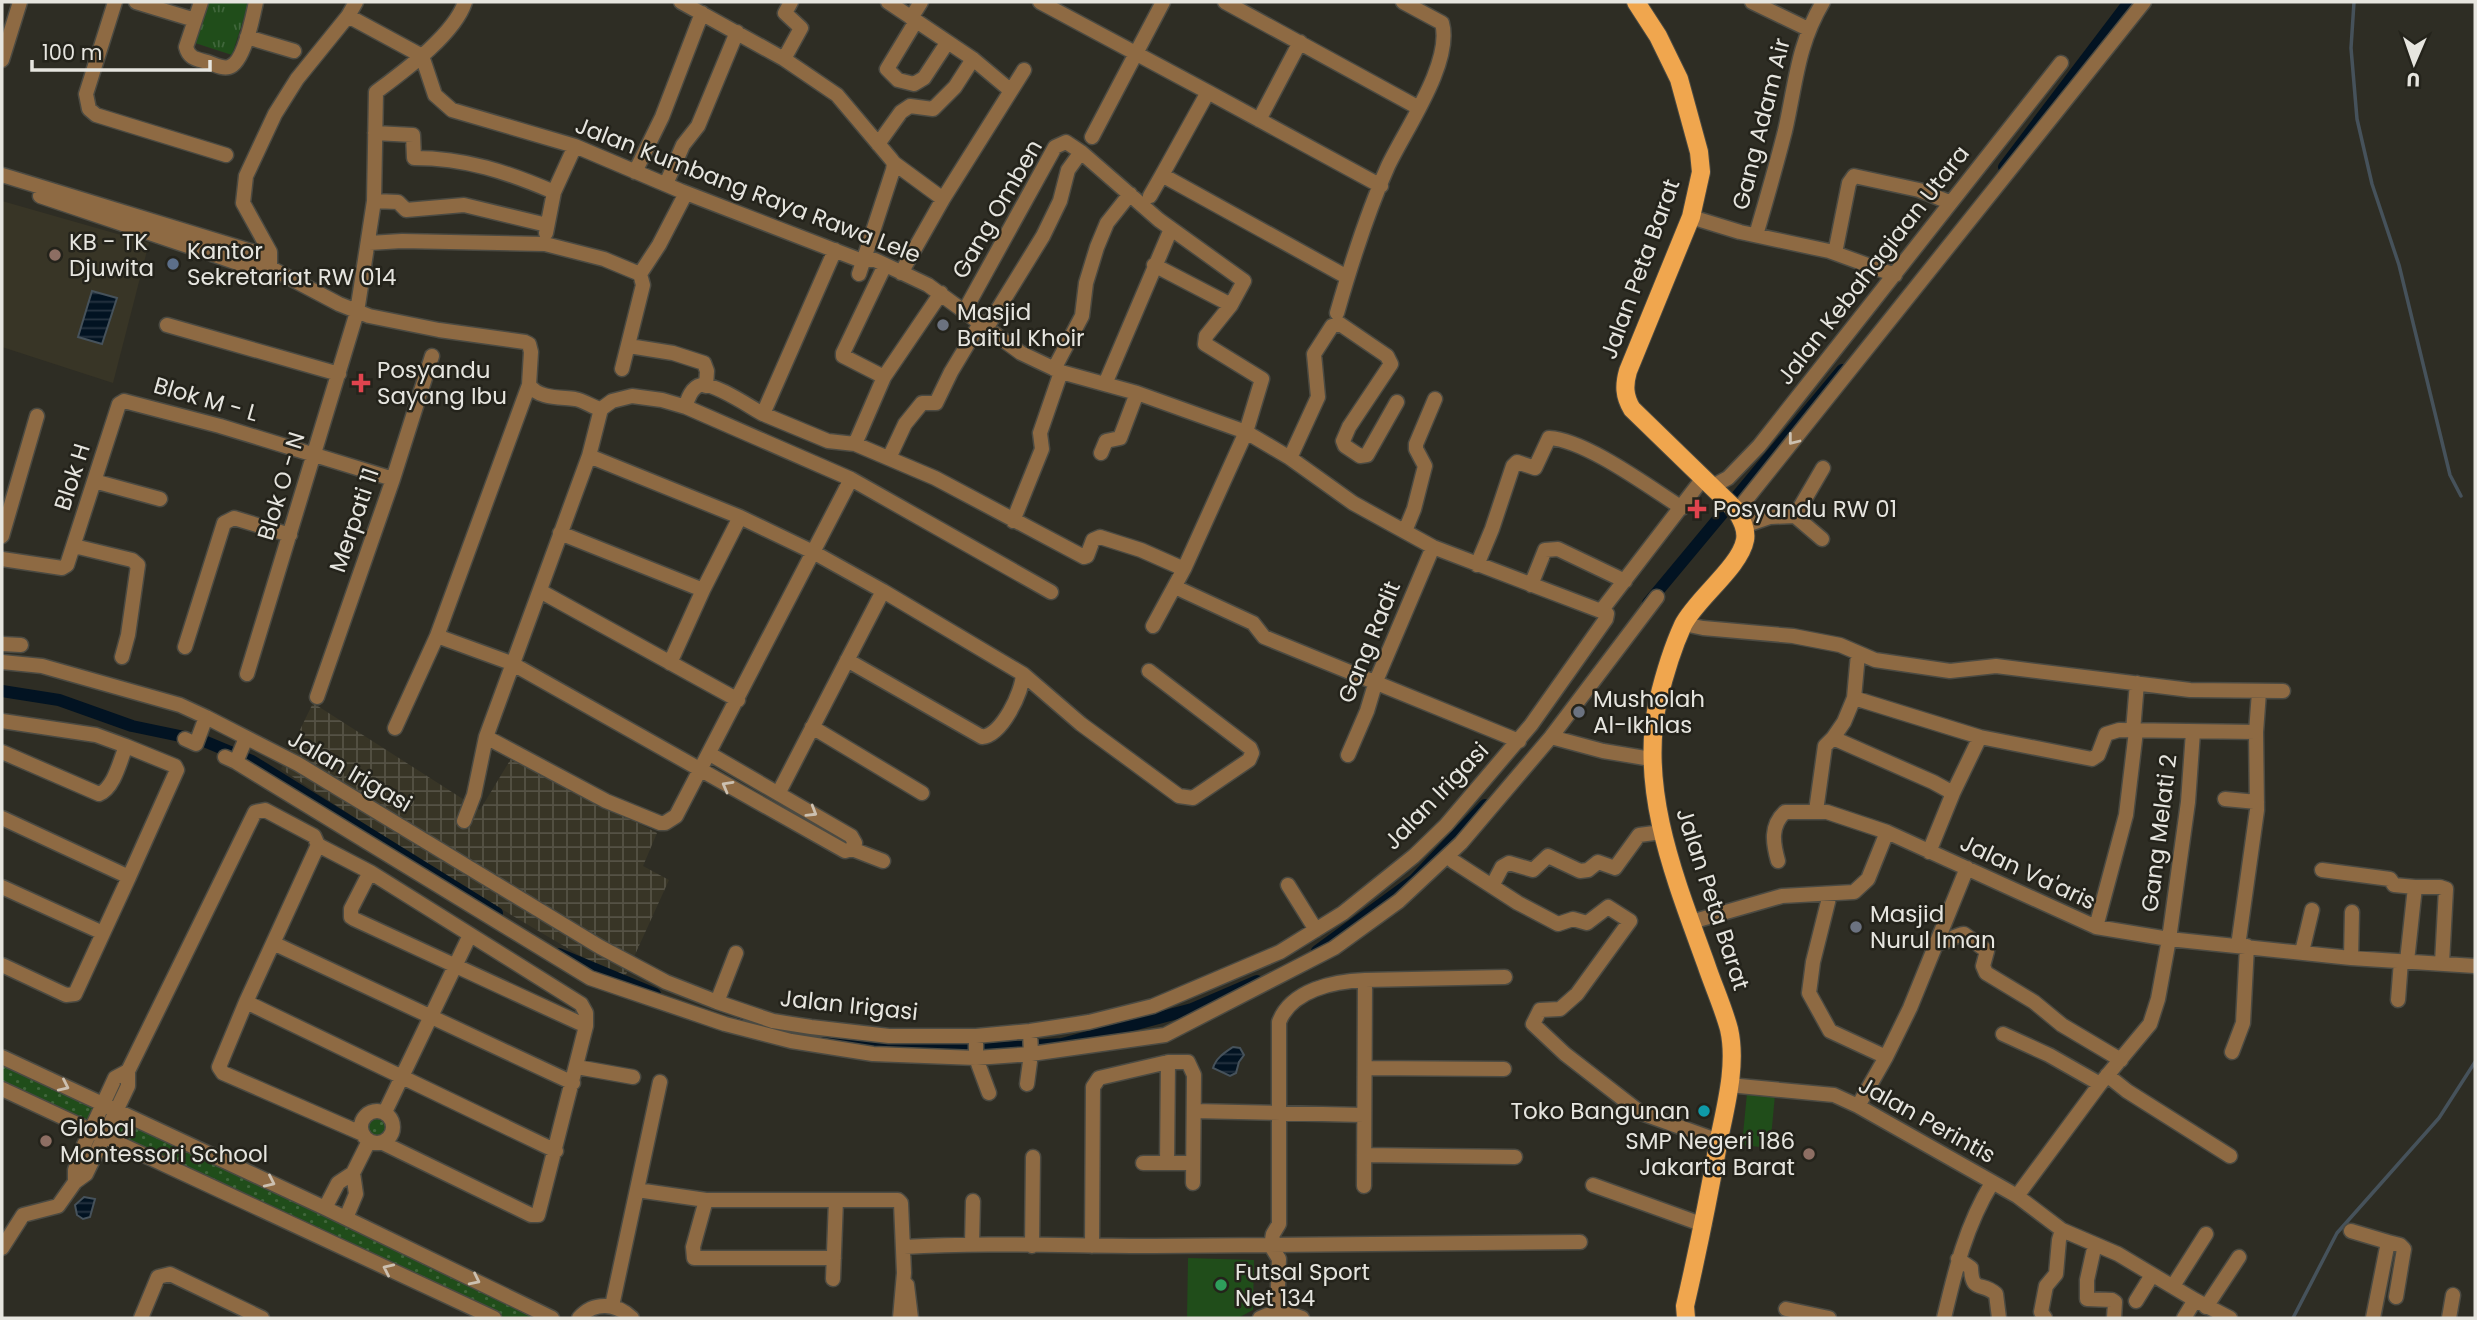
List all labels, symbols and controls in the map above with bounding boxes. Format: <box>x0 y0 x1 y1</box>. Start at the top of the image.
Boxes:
scale bar <box>32 28 210 72</box>
north arrow <box>2379 28 2449 98</box>
street label: Gang Adam Air <box>1724 35 1798 213</box>
text: 100 m <box>42 38 102 67</box>
text: U <box>2406 66 2421 93</box>
street label: Jalan Kumbang Raya Rawa Lele <box>571 109 925 271</box>
street label: Gang Omben <box>944 133 1050 285</box>
street label: Jalan Kebahagiaan Utara <box>1769 139 1977 391</box>
street label: Jalan Peta Barat <box>1593 174 1687 364</box>
place label: KB - TK Djuwita <box>69 226 154 284</box>
place label: Kantor Sekretariat RW 014 <box>187 235 397 293</box>
marker: KB - TK Djuwita <box>47 247 63 263</box>
marker: Kantor Sekretariat RW 014 <box>165 256 181 272</box>
place label: Masjid Baitul Khoir <box>957 296 1085 354</box>
marker: Masjid Baitul Khoir <box>935 317 951 333</box>
place label: Posyandu Sayang Ibu <box>377 354 507 412</box>
street label: Blok M - L <box>150 369 262 429</box>
marker: Posyandu Sayang Ibu <box>351 373 371 393</box>
street label: Blok O - N <box>249 428 313 544</box>
one-way arrow <box>1789 432 1802 444</box>
street label: Blok H <box>46 440 98 514</box>
street label: Merpati 11 <box>321 463 387 577</box>
place label: Posyandu RW 01 <box>1713 493 1897 525</box>
marker: Posyandu RW 01 <box>1687 499 1707 519</box>
street label: Gang Radit <box>1330 576 1408 708</box>
place label: Musholah Al-Ikhlas <box>1593 683 1705 741</box>
marker: Musholah Al-Ikhlas <box>1571 704 1587 720</box>
street label: Jalan Irigasi <box>282 723 418 819</box>
street label: Jalan Irigasi <box>1376 735 1496 857</box>
street label: Gang Melati 2 <box>2133 752 2185 914</box>
one-way arrow <box>722 781 734 794</box>
one-way arrow <box>804 804 817 817</box>
street label: Jalan Peta Barat <box>1668 804 1758 994</box>
street label: Jalan Va'aris <box>1955 827 2101 917</box>
place label: Masjid Nurul Iman <box>1870 898 1996 956</box>
marker: Masjid Nurul Iman <box>1848 919 1864 935</box>
street label: Jalan Irigasi <box>778 982 920 1028</box>
street label: Jalan Perintis <box>1853 1069 2001 1171</box>
one-way arrow <box>56 1078 69 1092</box>
place label: Toko Bangunan <box>1511 1095 1690 1127</box>
marker: Toko Bangunan <box>1696 1103 1712 1119</box>
place label: Global Montessori School <box>60 1112 268 1170</box>
place label: SMP Negeri 186 Jakarta Barat <box>1625 1125 1795 1183</box>
marker: Global Montessori School <box>38 1133 54 1149</box>
marker: SMP Negeri 186 Jakarta Barat <box>1801 1146 1817 1162</box>
one-way arrow <box>263 1173 275 1187</box>
place label: Futsal Sport Net 134 <box>1235 1256 1370 1314</box>
one-way arrow <box>383 1263 395 1277</box>
one-way arrow <box>468 1272 480 1286</box>
marker: Futsal Sport Net 134 <box>1213 1277 1229 1293</box>

